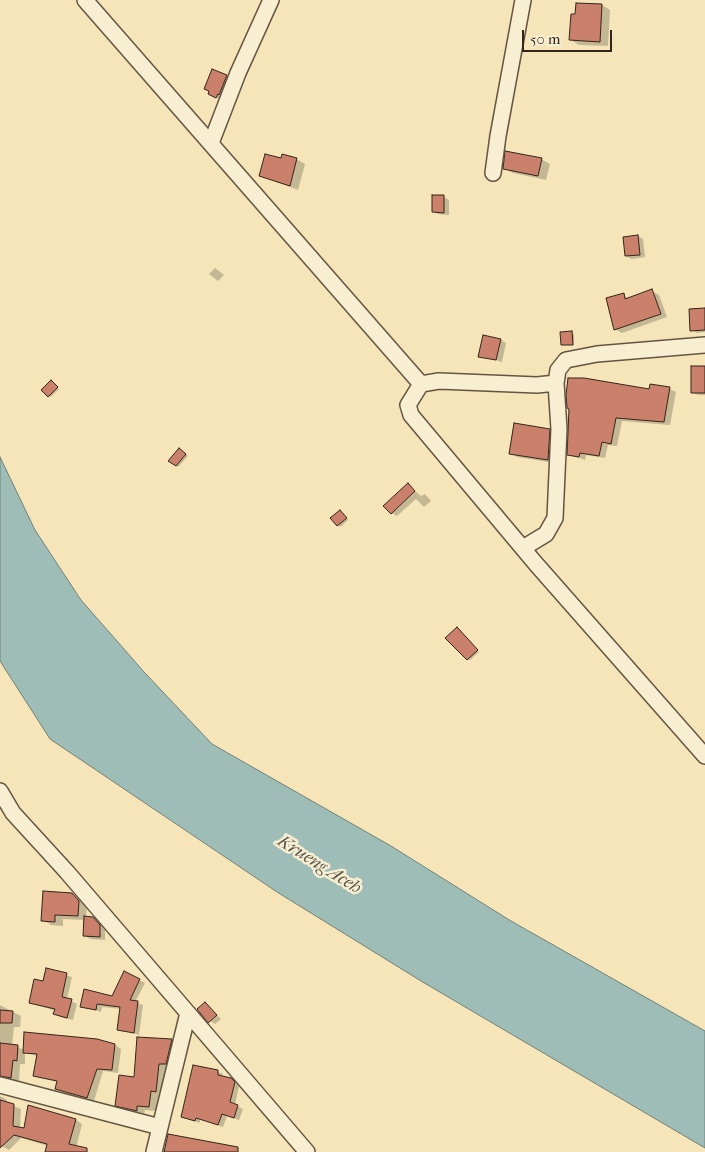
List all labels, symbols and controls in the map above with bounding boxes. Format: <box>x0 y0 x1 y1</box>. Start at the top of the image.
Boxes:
scale bar <box>525 20 615 52</box>
text: 50 m <box>530 30 560 48</box>
water label: Krueng Aceh <box>273 831 365 899</box>

